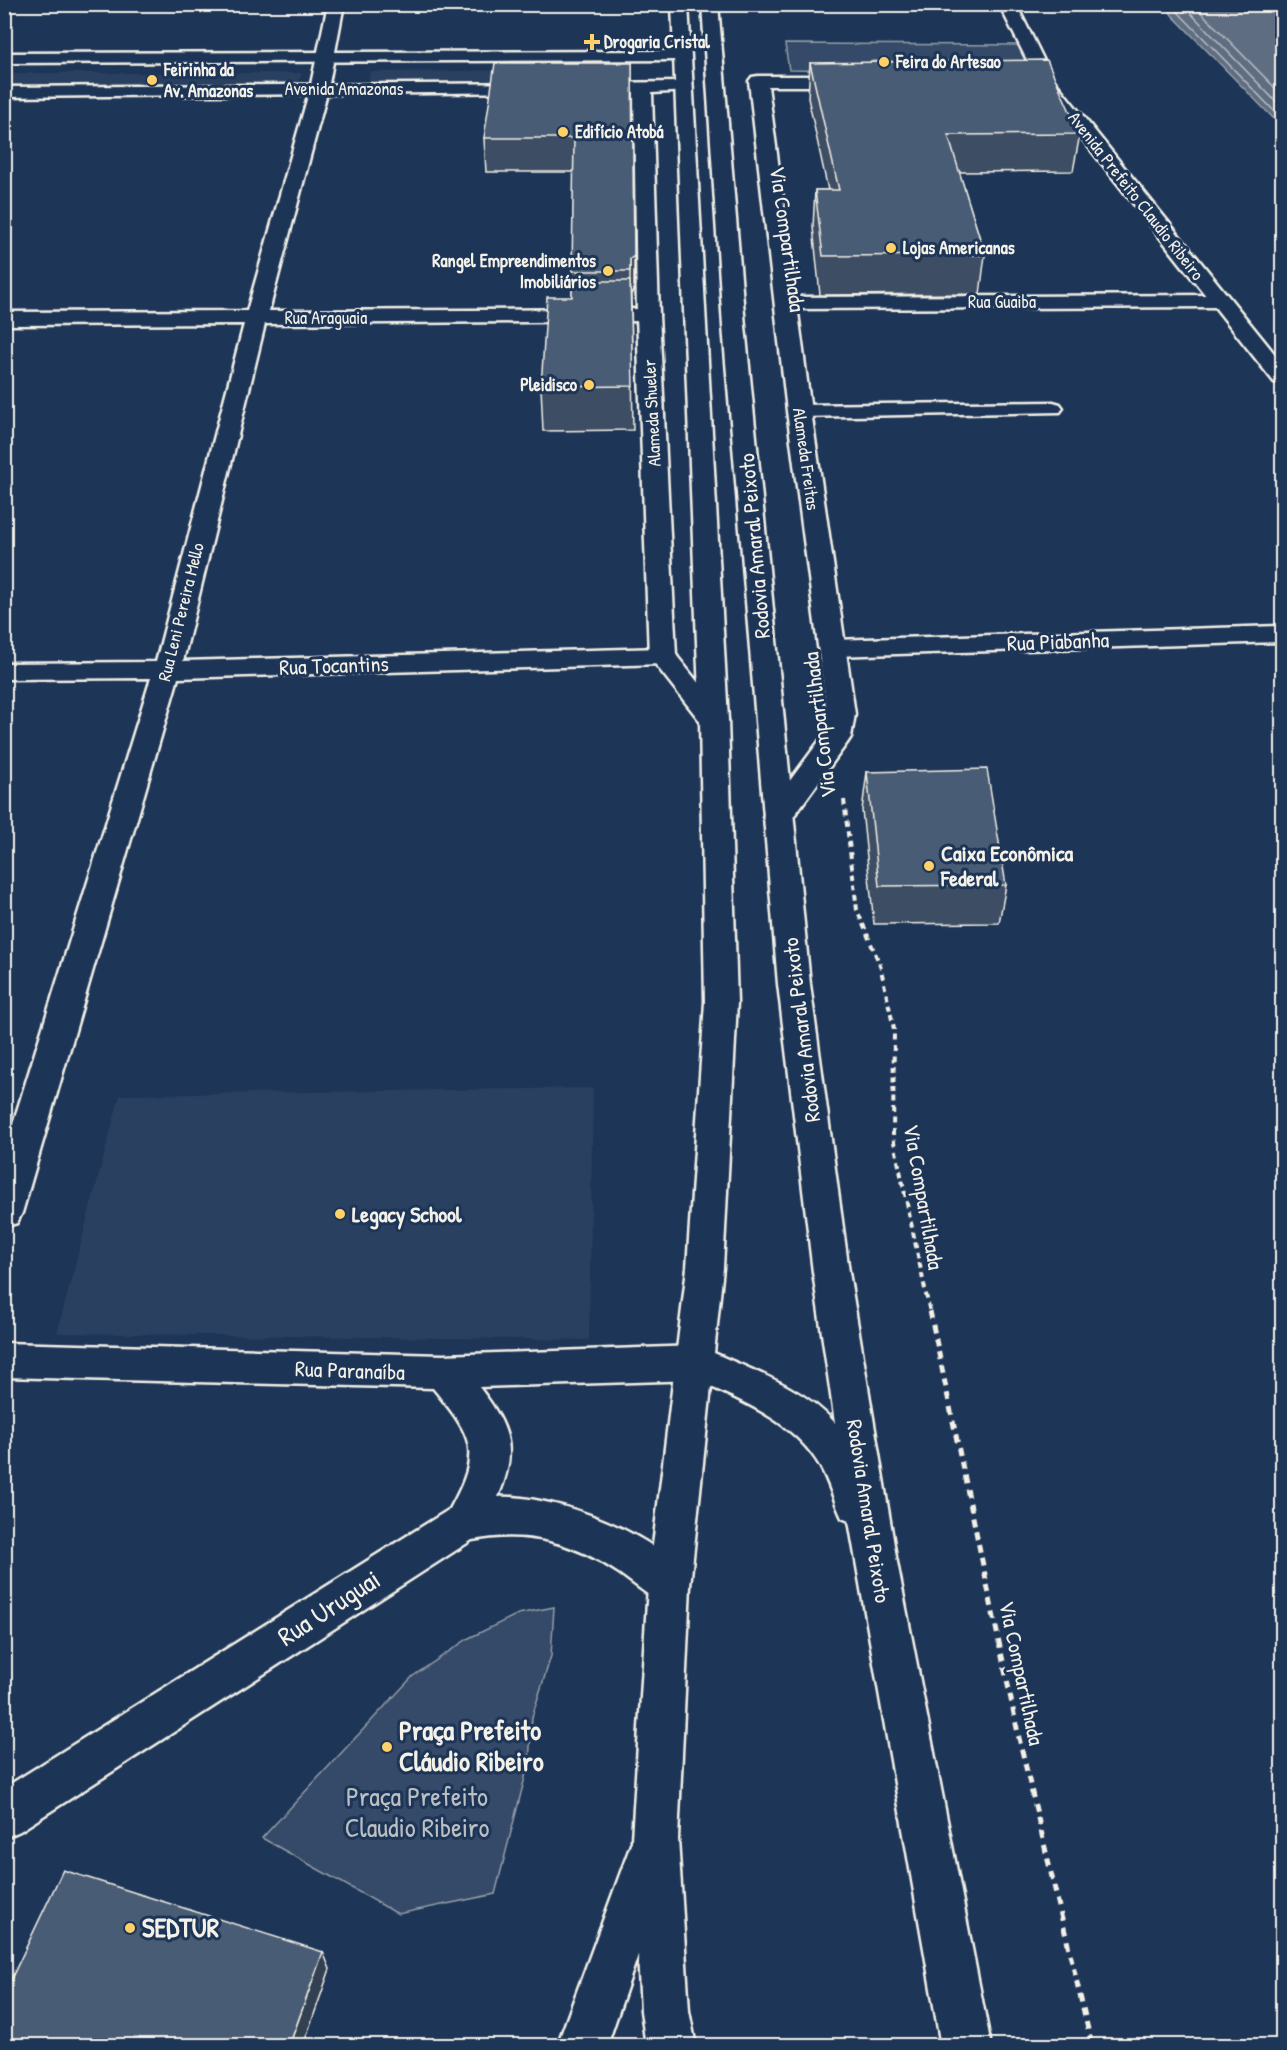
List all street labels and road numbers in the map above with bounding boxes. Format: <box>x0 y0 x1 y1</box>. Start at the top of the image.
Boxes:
street label: Avenida Amazonas <box>285 76 403 101</box>
street label: Avenida Prefeito Claudio Ribeiro <box>1063 106 1210 285</box>
street label: Via Compartilhada <box>763 164 813 314</box>
street label: Rua Guaiba <box>968 289 1036 314</box>
street label: Rua Araguaia <box>285 305 367 330</box>
street label: Alameda Shueler <box>636 359 667 467</box>
street label: Alameda Freitas <box>787 406 826 512</box>
street label: Rodovia Amaral Peixoto <box>731 452 777 640</box>
street label: Rua Leni Pereira Mello <box>151 540 210 684</box>
street label: Rua Piabanha <box>1006 624 1110 658</box>
street label: Rua Tocantins <box>279 648 389 682</box>
street label: Via Compartilhada <box>795 650 843 800</box>
street label: Rodovia Amaral Peixoto <box>775 936 827 1124</box>
street label: Via Compartilhada <box>896 1122 952 1272</box>
street label: Rua Paranaíba <box>295 1353 406 1387</box>
street label: Rodovia Amaral Peixoto <box>840 1417 898 1605</box>
street label: Rua Uruguai <box>270 1561 387 1655</box>
street label: Via Compartilhada <box>992 1598 1052 1748</box>

